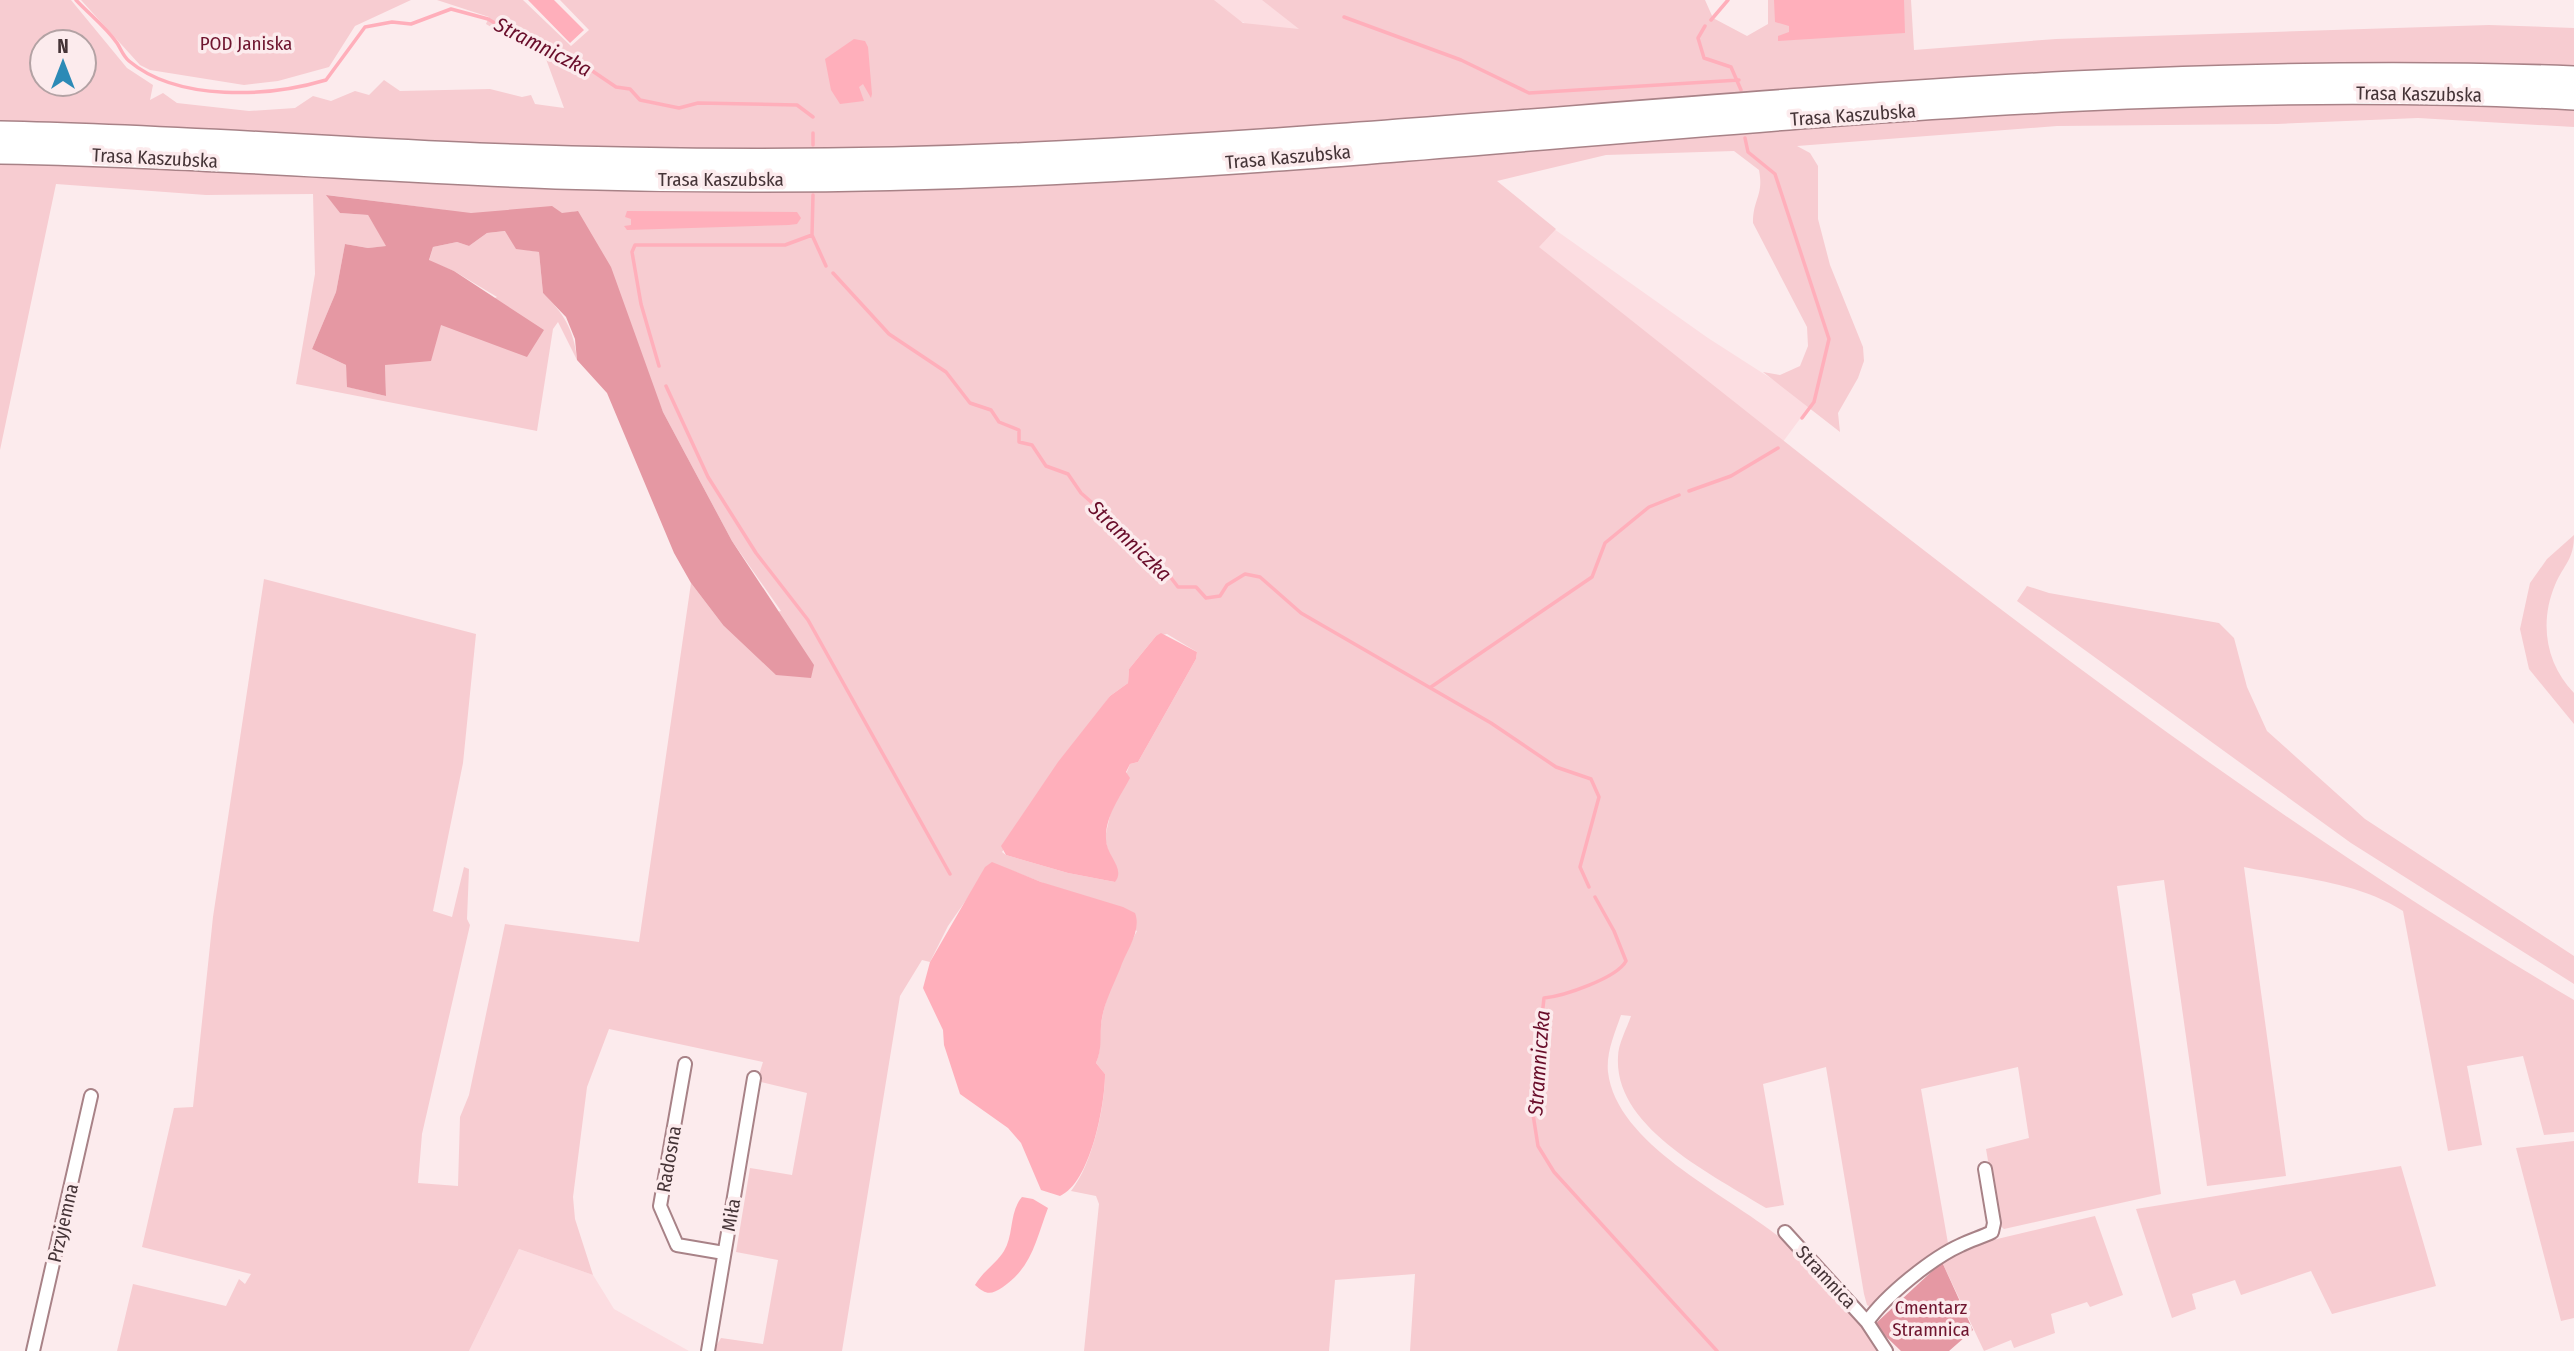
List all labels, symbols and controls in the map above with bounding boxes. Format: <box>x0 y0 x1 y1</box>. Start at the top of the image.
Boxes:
water label: Stramniczka <box>489 11 596 83</box>
north arrow <box>28 28 98 98</box>
park label: POD Janiska <box>200 32 292 55</box>
text: N <box>57 35 69 58</box>
street label: Trasa Kaszubska <box>2356 81 2482 107</box>
street label: Trasa Kaszubska <box>1789 99 1917 131</box>
street label: Trasa Kaszubska <box>1224 140 1352 174</box>
street label: Trasa Kaszubska <box>92 143 218 173</box>
street label: Trasa Kaszubska <box>658 168 784 191</box>
water label: Stramniczka <box>1082 494 1177 587</box>
water label: Stramniczka <box>1522 1009 1556 1118</box>
street label: Radosna <box>652 1124 686 1194</box>
street label: Przyjemna <box>43 1181 83 1265</box>
street label: Miła <box>717 1197 745 1233</box>
street label: Stramnica <box>1791 1241 1861 1313</box>
park label: Cmentarz Stramnica <box>1892 1296 1970 1341</box>

